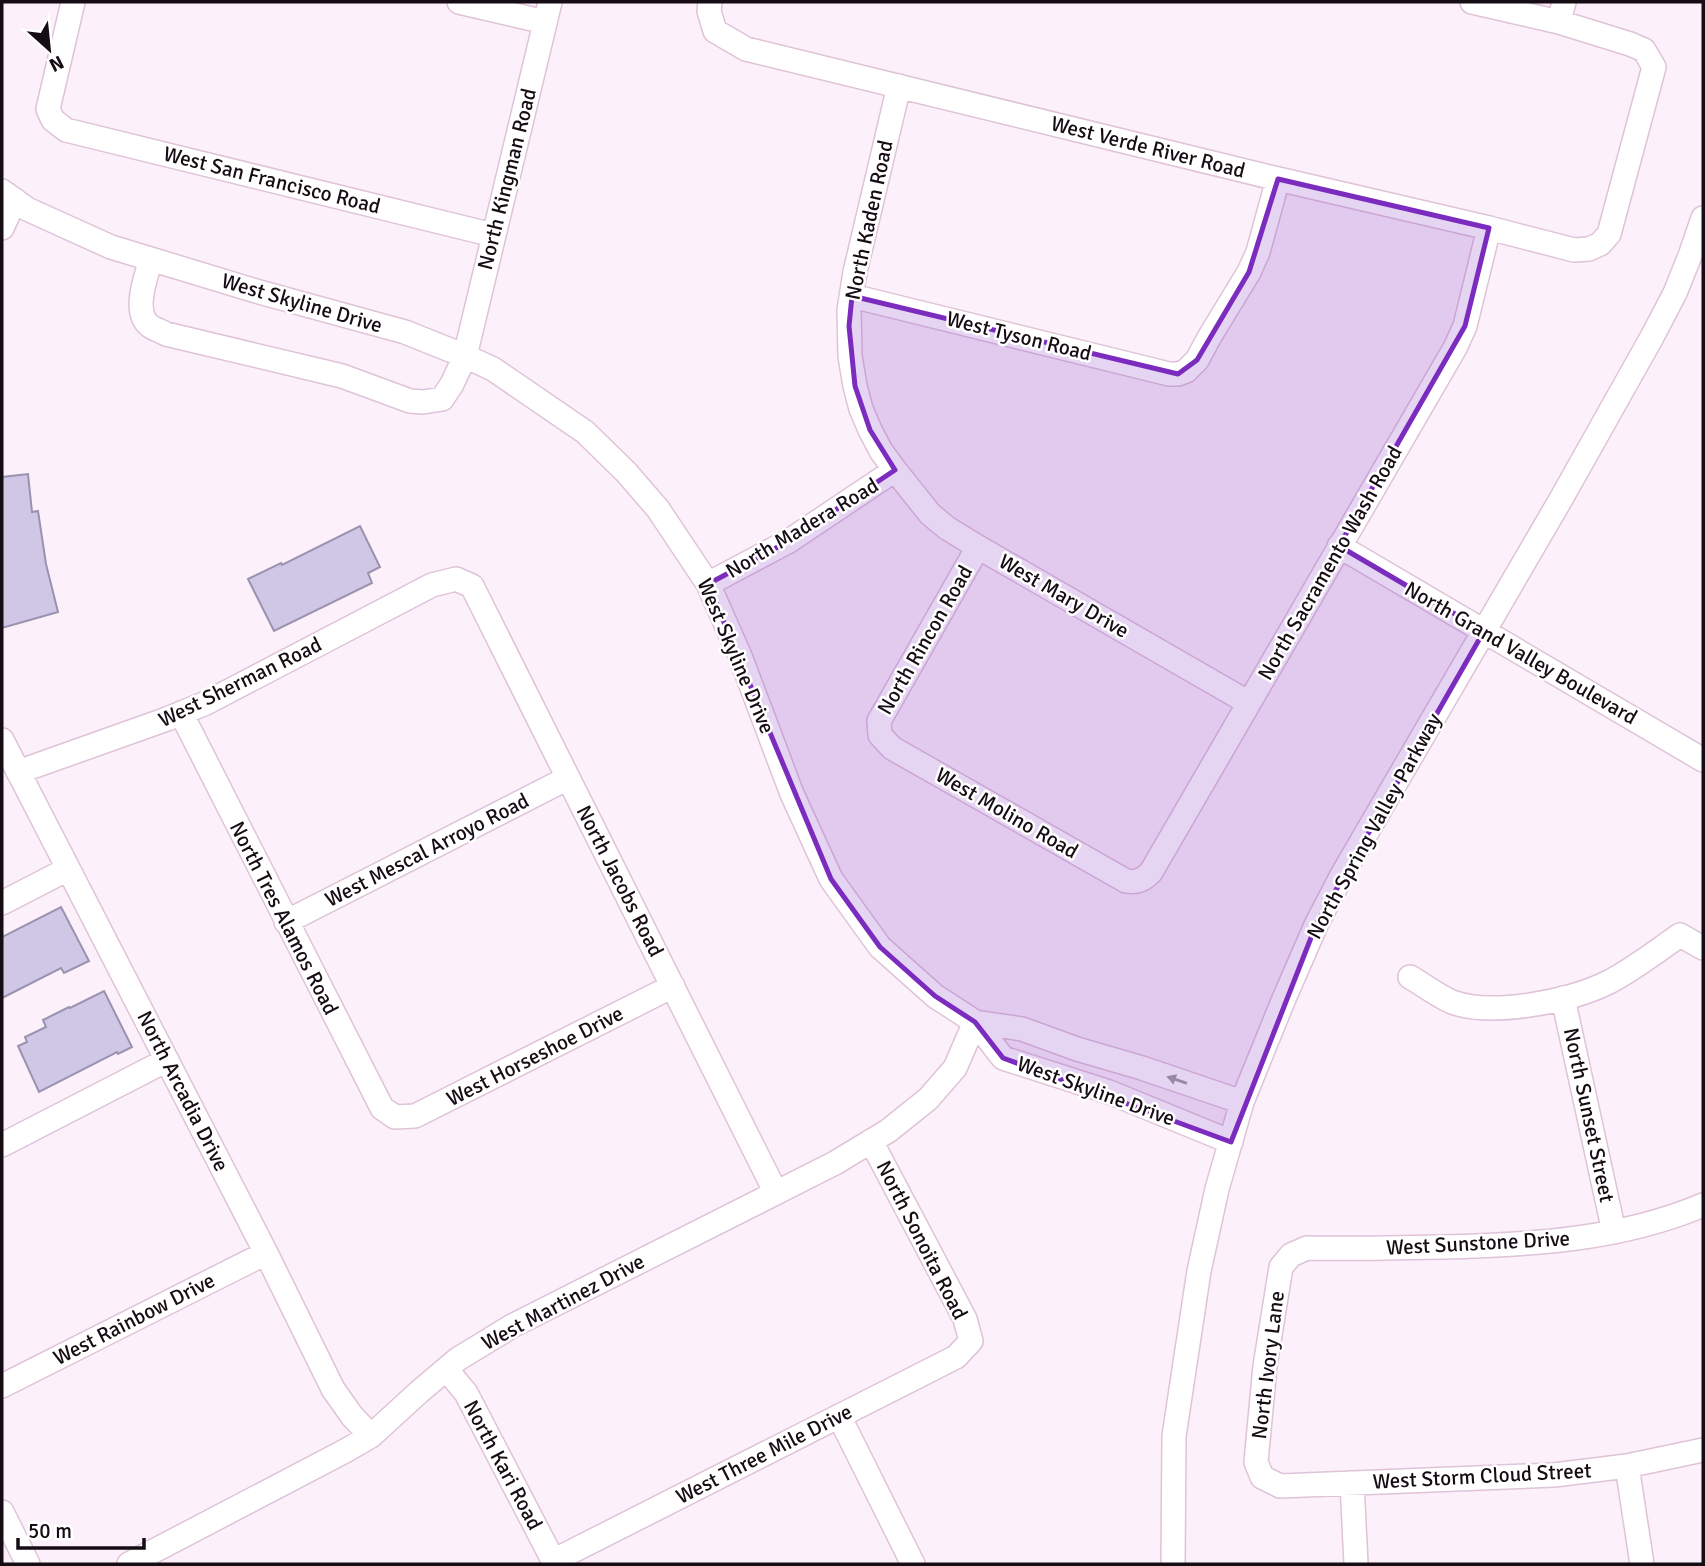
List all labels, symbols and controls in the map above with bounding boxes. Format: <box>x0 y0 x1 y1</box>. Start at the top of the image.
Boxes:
north arrow <box>14 14 84 84</box>
text: N <box>45 50 68 77</box>
street label: North Kingman Road <box>472 86 542 272</box>
street label: West Verde River Road <box>1048 110 1248 184</box>
street label: North Kaden Road <box>839 138 899 302</box>
street label: West San Francisco Road <box>161 140 383 220</box>
street label: West Skyline Drive <box>219 268 385 338</box>
street label: West Tyson Road <box>944 305 1094 367</box>
street label: North Sacramento Wash Road <box>1252 441 1408 685</box>
street label: North Madera Road <box>721 472 883 584</box>
street label: West Mary Drive <box>994 548 1134 644</box>
street label: North Rincon Road <box>872 561 978 719</box>
street label: West Skyline Drive <box>692 575 780 737</box>
street label: North Grand Valley Boulevard <box>1400 576 1642 730</box>
street label: West Sherman Road <box>154 631 326 733</box>
street label: North Spring Valley Parkway <box>1301 708 1447 944</box>
street label: West Molino Road <box>931 762 1083 864</box>
street label: West Mescal Arroyo Road <box>321 787 533 913</box>
street label: North Jacobs Road <box>571 801 669 961</box>
street label: North Tres Alamos Road <box>224 817 344 1019</box>
street label: West Horseshoe Drive <box>442 1000 628 1112</box>
street label: North Arcadia Drive <box>131 1007 235 1175</box>
street label: North Sunset Street <box>1558 1025 1620 1205</box>
street label: West Skyline Drive <box>1014 1050 1178 1132</box>
one-way arrow <box>1167 1074 1188 1085</box>
street label: North Sonoita Road <box>871 1156 973 1324</box>
street label: West Sunstone Drive <box>1385 1225 1571 1261</box>
street label: West Martinez Drive <box>477 1248 649 1356</box>
street label: West Rainbow Drive <box>49 1267 219 1371</box>
street label: North Ivory Lane <box>1246 1289 1290 1441</box>
street label: North Kari Road <box>458 1396 548 1534</box>
street label: West Three Mile Drive <box>672 1398 856 1510</box>
street label: West Storm Cloud Street <box>1372 1457 1592 1495</box>
scale bar <box>18 1506 144 1550</box>
text: 50 m <box>28 1518 72 1544</box>

